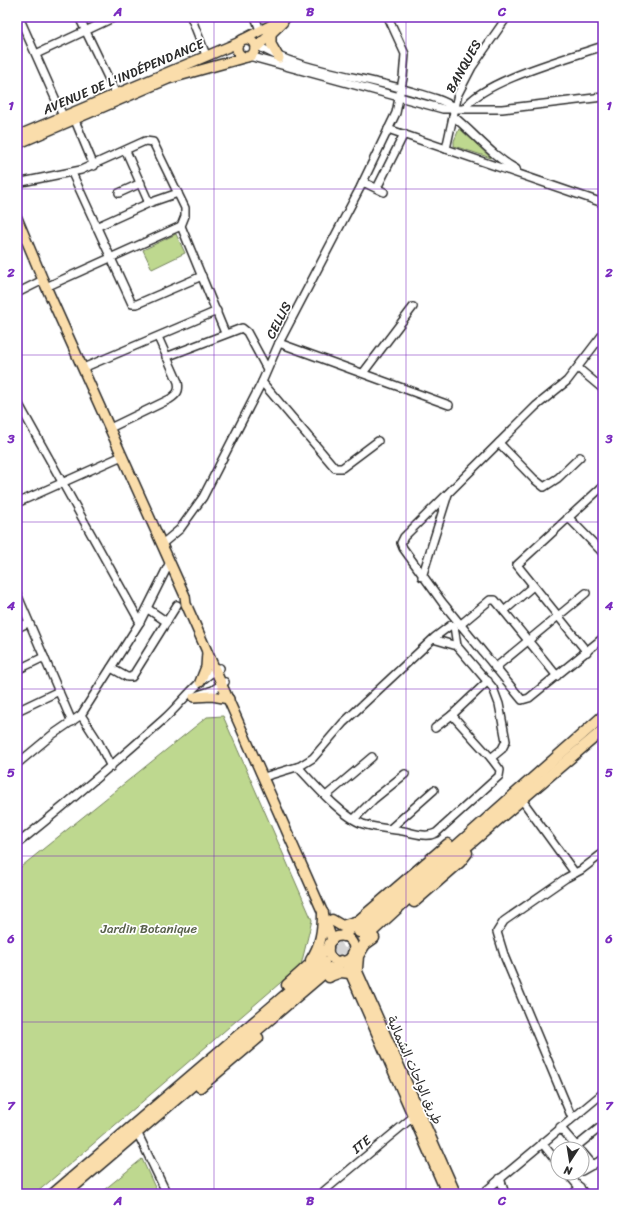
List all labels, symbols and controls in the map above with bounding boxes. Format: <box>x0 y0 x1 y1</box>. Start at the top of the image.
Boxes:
text: A <box>113 0 122 23</box>
text: B <box>306 0 315 23</box>
text: C <box>497 0 507 23</box>
street label: AVENUE DE L'INDÉPENDANCE <box>38 32 208 121</box>
street label: BANQUES <box>439 35 488 97</box>
text: 1 <box>8 94 14 117</box>
text: 1 <box>606 94 612 117</box>
text: 2 <box>6 261 15 284</box>
text: 2 <box>604 261 613 284</box>
street label: CELLIS <box>259 297 298 343</box>
text: 3 <box>6 427 15 450</box>
text: 3 <box>604 427 613 450</box>
text: 4 <box>6 594 16 617</box>
text: 4 <box>604 594 614 617</box>
text: 5 <box>7 761 15 784</box>
text: 5 <box>605 761 613 784</box>
park label: Jardin Botanique <box>100 917 197 940</box>
text: 6 <box>6 927 15 950</box>
text: 6 <box>604 927 613 950</box>
street label: طريق الواحات الشمالية <box>380 1012 449 1128</box>
text: 7 <box>7 1094 16 1117</box>
text: 7 <box>605 1094 614 1117</box>
street label: ITE <box>346 1129 377 1160</box>
north arrow <box>550 1141 590 1181</box>
text: N <box>562 1160 575 1181</box>
text: A <box>113 1189 122 1211</box>
text: B <box>306 1189 315 1211</box>
text: C <box>497 1189 507 1211</box>

